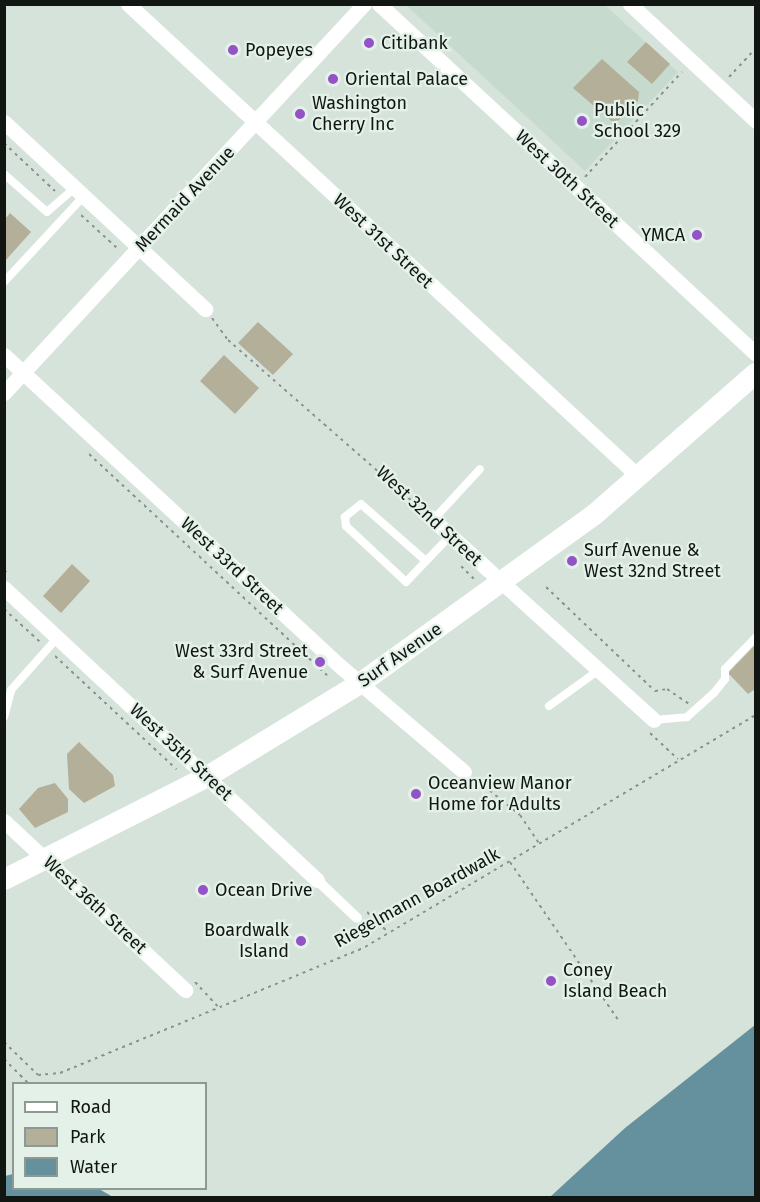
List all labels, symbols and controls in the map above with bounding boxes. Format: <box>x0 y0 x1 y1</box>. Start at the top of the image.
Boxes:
place label: Citibank <box>381 32 448 54</box>
marker: Citibank <box>362 36 376 50</box>
place label: Popeyes <box>245 39 313 61</box>
marker: Popeyes <box>226 43 240 57</box>
place label: Oriental Palace <box>345 68 468 90</box>
marker: Oriental Palace <box>326 72 340 86</box>
place label: Washington Cherry Inc <box>312 93 407 136</box>
place label: Public School 329 <box>594 100 681 142</box>
marker: Washington Cherry Inc <box>293 107 307 121</box>
marker: Public School 329 <box>575 114 589 128</box>
street label: West 30th Street <box>511 125 623 233</box>
street label: Mermaid Avenue <box>131 142 239 256</box>
street label: West 31st Street <box>328 189 438 293</box>
place label: YMCA <box>641 224 685 246</box>
marker: YMCA <box>690 228 704 242</box>
street label: West 32nd Street <box>372 461 486 571</box>
street label: West 33rd Street <box>176 513 288 619</box>
place label: Surf Avenue & West 32nd Street <box>584 540 721 582</box>
marker: Surf Avenue & West 32nd Street <box>565 554 579 568</box>
street label: Surf Avenue <box>354 618 446 692</box>
place label: West 33rd Street & Surf Avenue <box>175 641 308 684</box>
marker: West 33rd Street & Surf Avenue <box>313 655 327 669</box>
street label: West 35th Street <box>125 699 237 805</box>
place label: Oceanview Manor Home for Adults <box>428 773 572 816</box>
marker: Oceanview Manor Home for Adults <box>409 787 423 801</box>
street label: Riegelmann Boardwalk <box>330 843 504 953</box>
street label: West 36th Street <box>39 852 151 958</box>
place label: Ocean Drive <box>215 879 313 901</box>
marker: Ocean Drive <box>196 883 210 897</box>
place label: Boardwalk Island <box>204 920 289 962</box>
marker: Boardwalk Island <box>294 934 308 948</box>
place label: Coney Island Beach <box>563 960 667 1002</box>
marker: Coney Island Beach <box>544 974 558 988</box>
legend <box>12 1082 207 1190</box>
text: Road <box>70 1096 112 1118</box>
text: Park <box>70 1126 105 1148</box>
text: Water <box>70 1156 117 1178</box>

